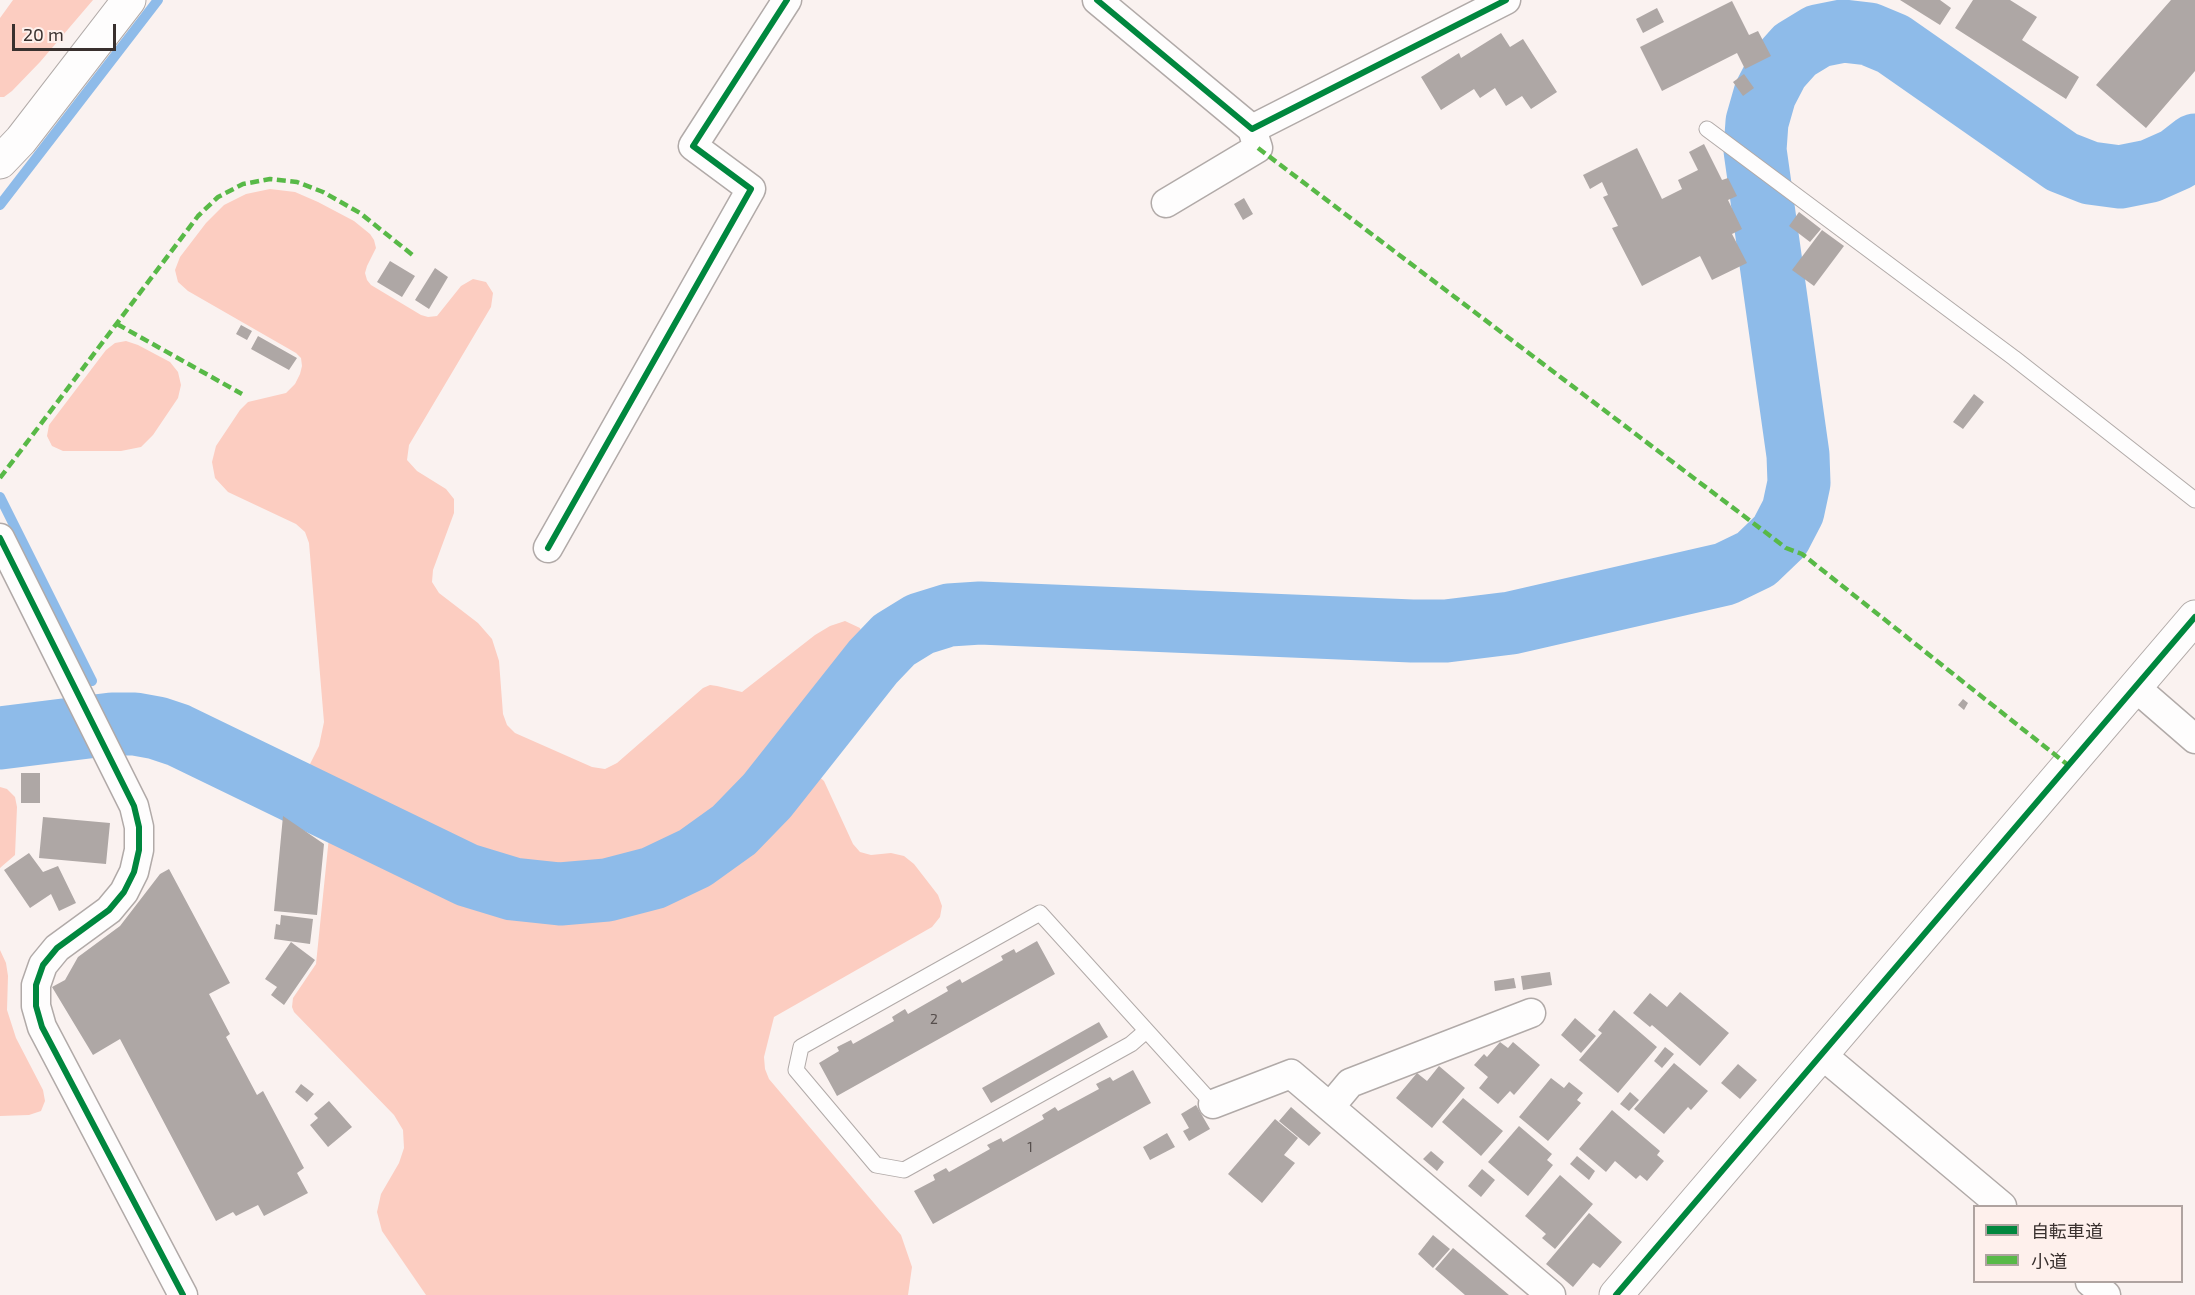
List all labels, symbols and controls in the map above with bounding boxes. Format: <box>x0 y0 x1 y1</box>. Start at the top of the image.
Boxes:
scale bar <box>15 12 118 50</box>
text: 20 m <box>23 23 64 45</box>
house number: 2 <box>930 1011 938 1027</box>
house number: 1 <box>1027 1139 1033 1155</box>
legend <box>1973 1205 2183 1283</box>
text: 自転車道 <box>2031 1220 2103 1242</box>
text: 小道 <box>2031 1250 2067 1272</box>

